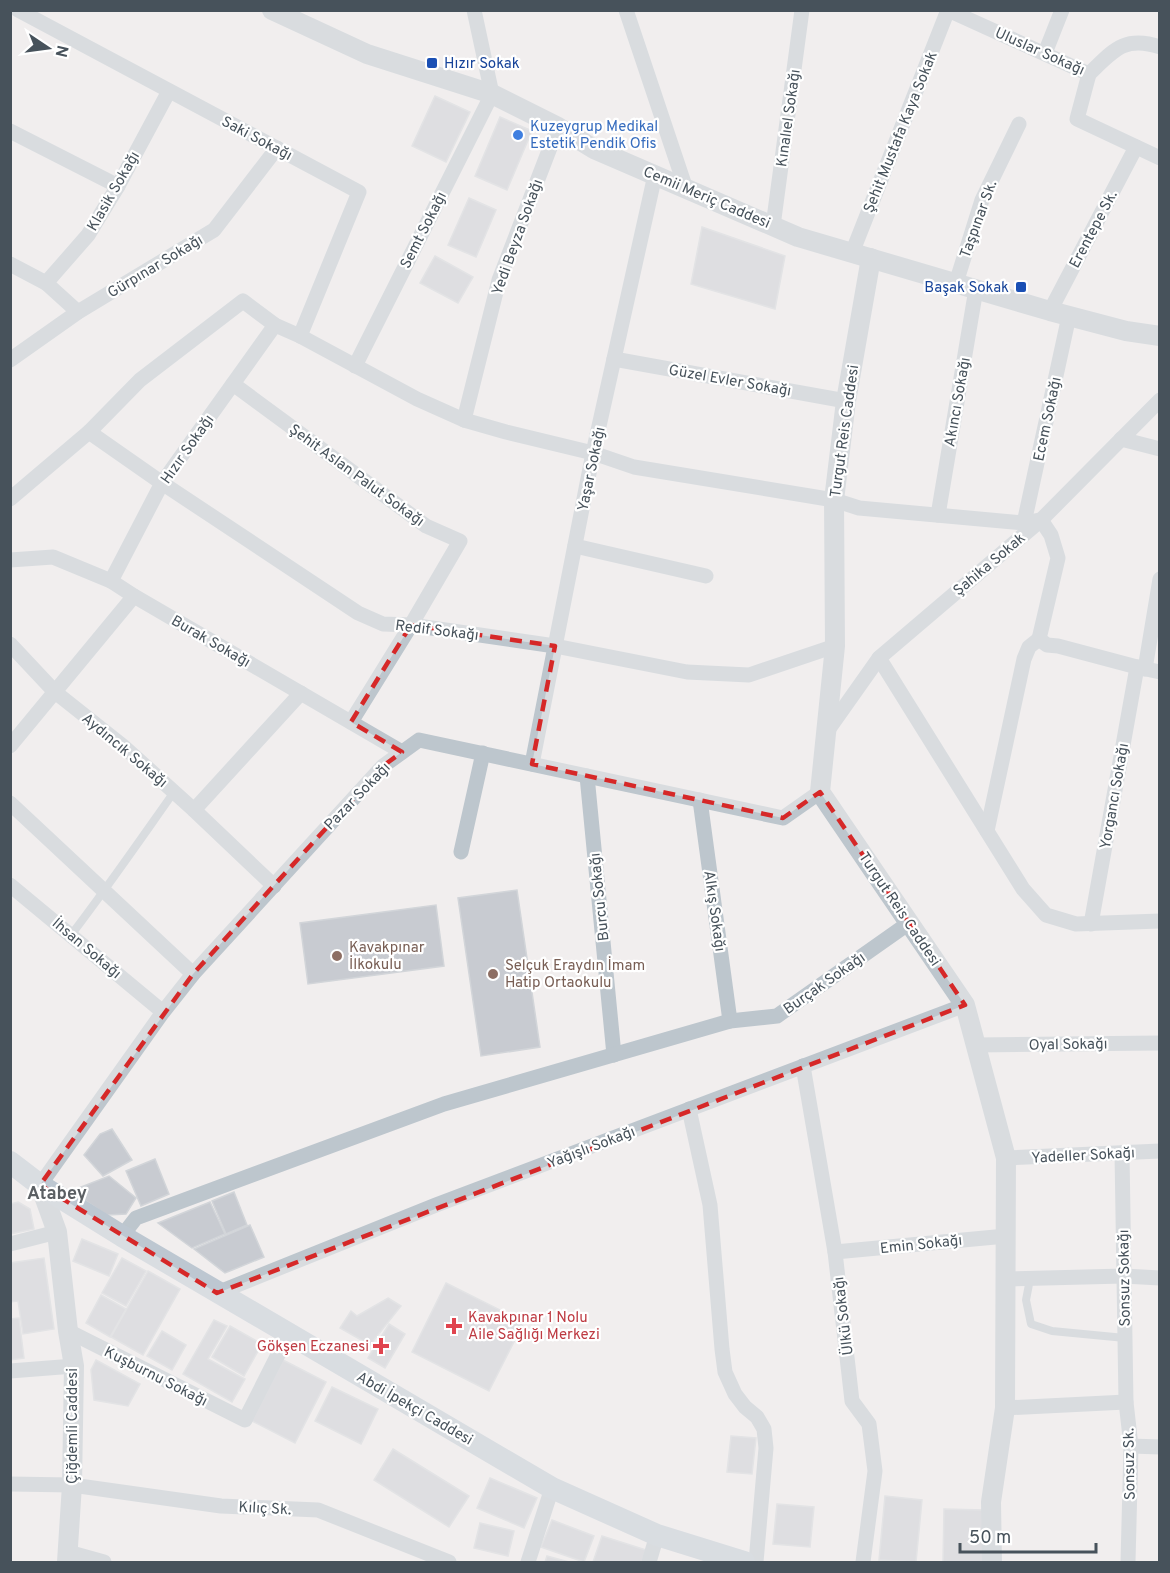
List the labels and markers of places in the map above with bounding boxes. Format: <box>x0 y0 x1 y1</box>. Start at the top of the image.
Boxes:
place label: Hızır Sokak <box>444 55 520 74</box>
marker: Hızır Sokak <box>425 56 439 70</box>
place label: Kuzeygrup Medikal Estetik Pendik Ofis <box>530 118 658 154</box>
marker: Kuzeygrup Medikal Estetik Pendik Ofis <box>511 128 525 142</box>
place label: Başak Sokak <box>924 279 1009 298</box>
marker: Başak Sokak <box>1014 280 1028 294</box>
place label: Kavakpınar İlkokulu <box>349 939 425 975</box>
marker: Kavakpınar İlkokulu <box>330 949 344 963</box>
place label: Selçuk Eraydın İmam Hatip Ortaokulu <box>505 956 645 993</box>
marker: Selçuk Eraydın İmam Hatip Ortaokulu <box>486 967 500 981</box>
place label: Kavakpınar 1 Nolu Aile Sağlığı Merkezi <box>468 1309 600 1345</box>
marker: Kavakpınar 1 Nolu Aile Sağlığı Merkezi <box>445 1317 463 1335</box>
place label: Gökşen Eczanesi <box>257 1338 369 1357</box>
marker: Gökşen Eczanesi <box>374 1339 388 1353</box>

